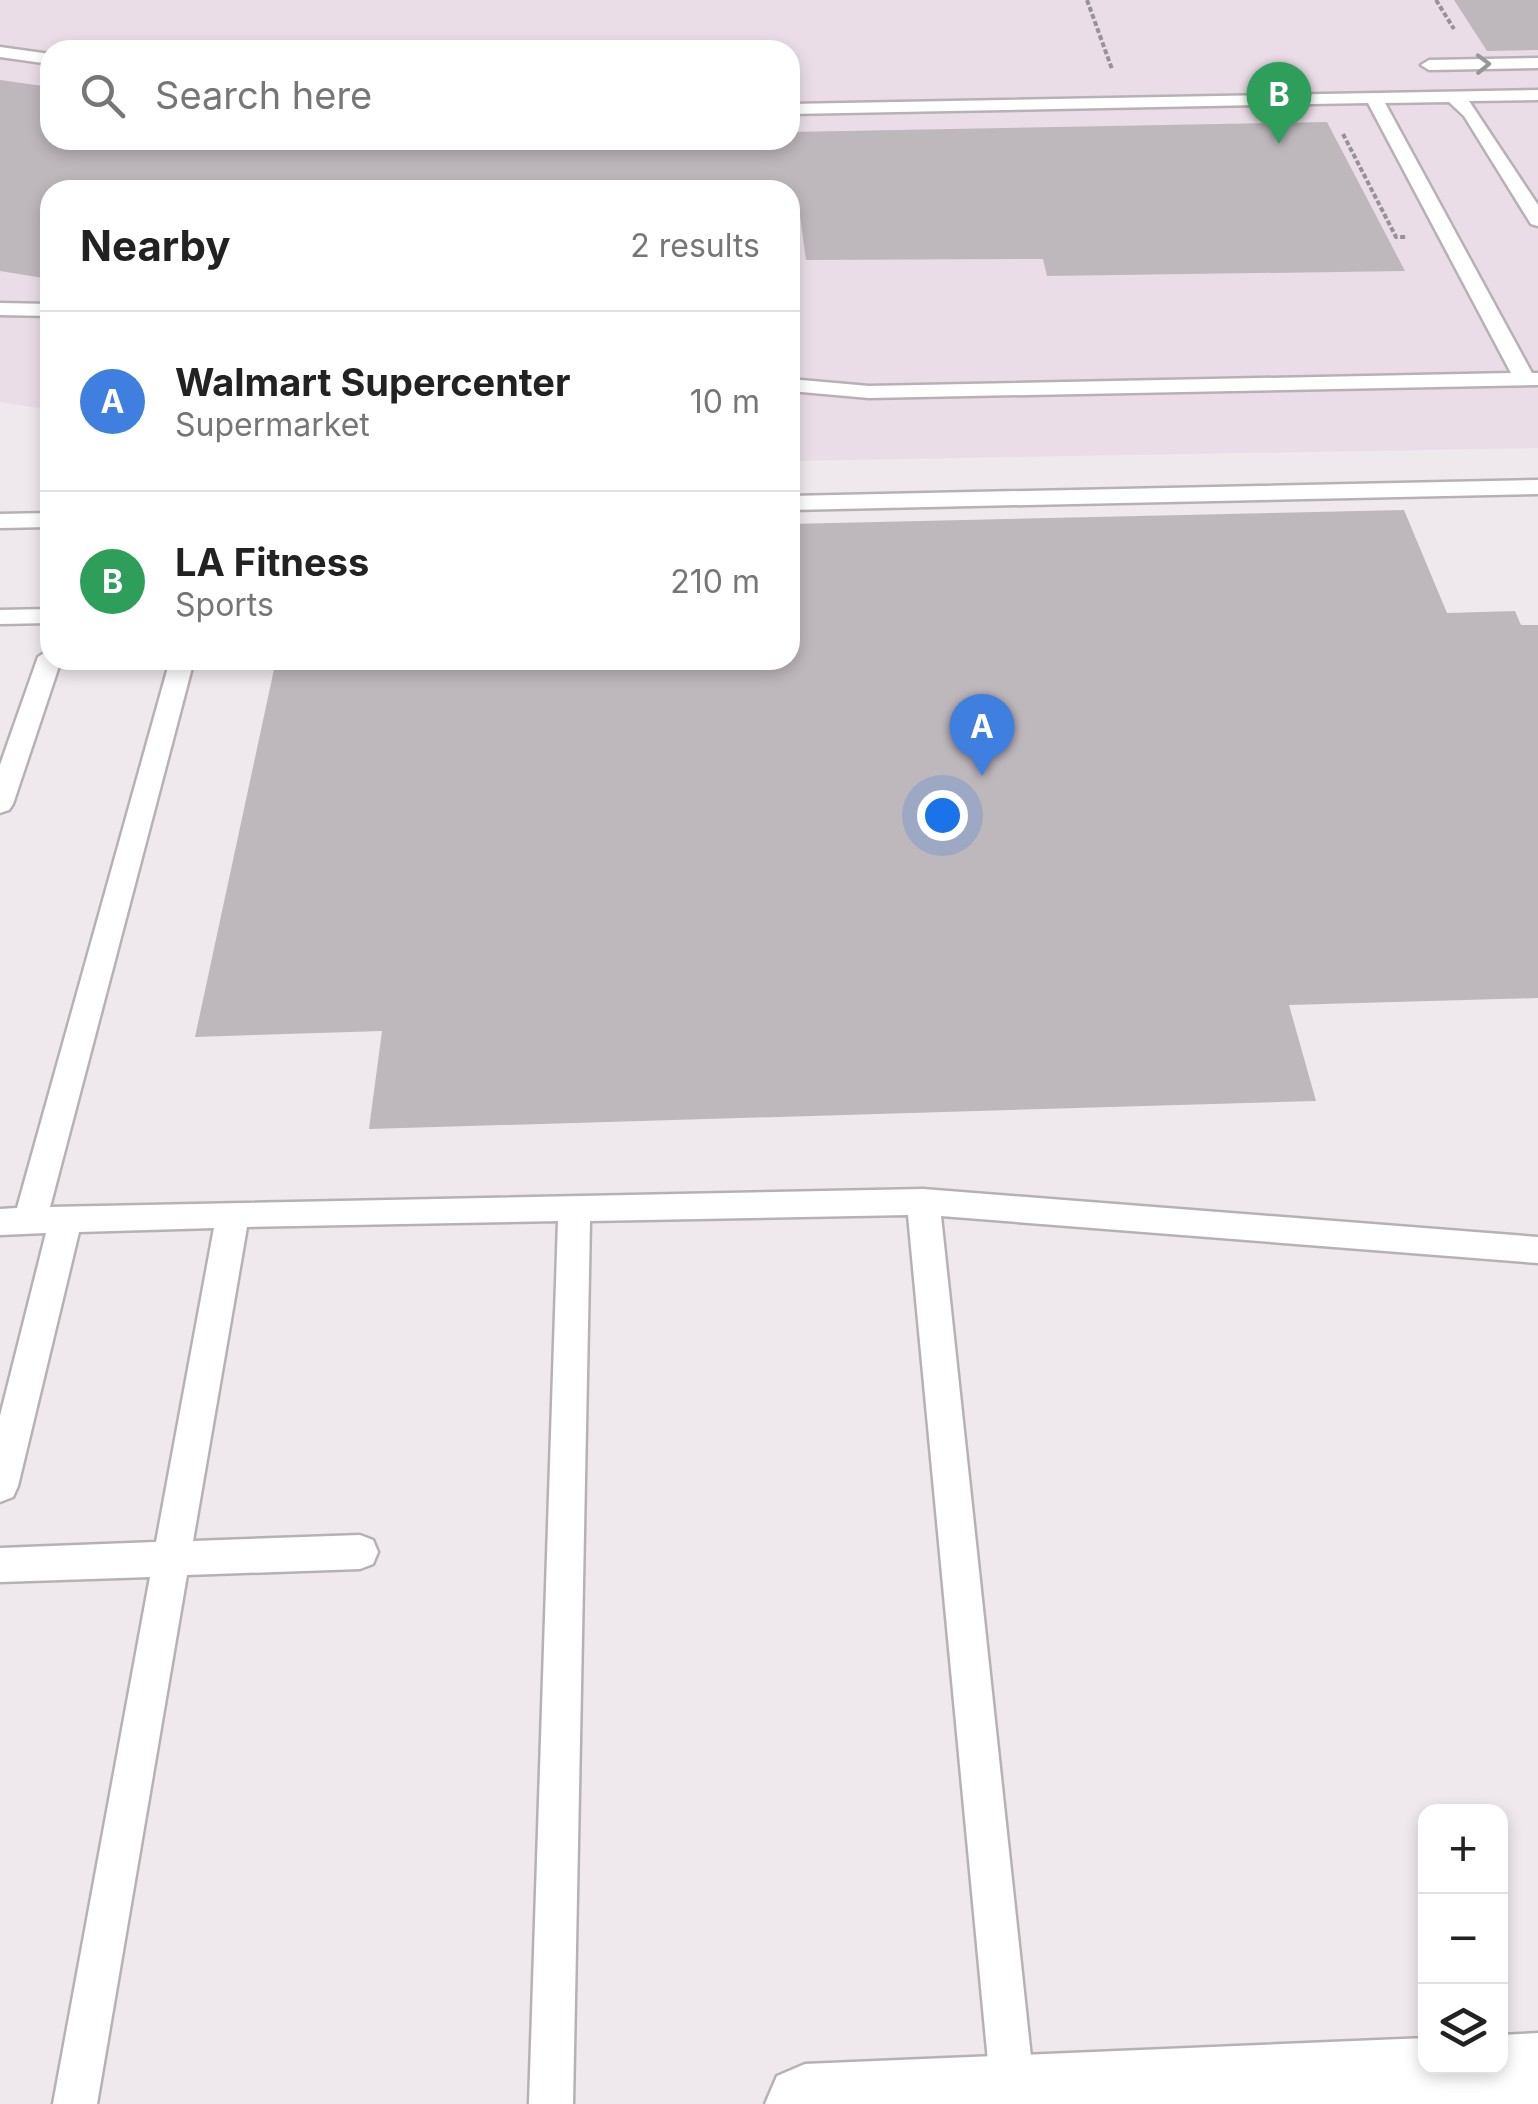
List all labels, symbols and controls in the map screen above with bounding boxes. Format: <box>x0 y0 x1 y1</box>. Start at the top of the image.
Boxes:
search box <box>40 40 800 150</box>
one-way arrow <box>1476 53 1492 75</box>
pin: B <box>1246 62 1312 144</box>
icon: search <box>75 68 130 123</box>
text: Search here <box>155 72 372 118</box>
text: Nearby <box>80 220 231 271</box>
text: 2 results <box>630 226 760 265</box>
text: Walmart Supercenter <box>175 359 570 405</box>
text: A <box>101 382 124 421</box>
text: 10 m <box>690 382 760 421</box>
text: Supermarket <box>175 405 370 444</box>
text: LA Fitness <box>175 539 369 585</box>
text: B <box>102 562 123 601</box>
text: 210 m <box>670 562 760 601</box>
text: Sports <box>175 585 274 624</box>
pin: A <box>950 694 1014 776</box>
your location <box>917 790 968 841</box>
map controls <box>1418 1804 1508 2074</box>
button: + <box>1418 1804 1508 1894</box>
button: − <box>1418 1894 1508 1984</box>
button: layers <box>1418 1984 1508 2074</box>

